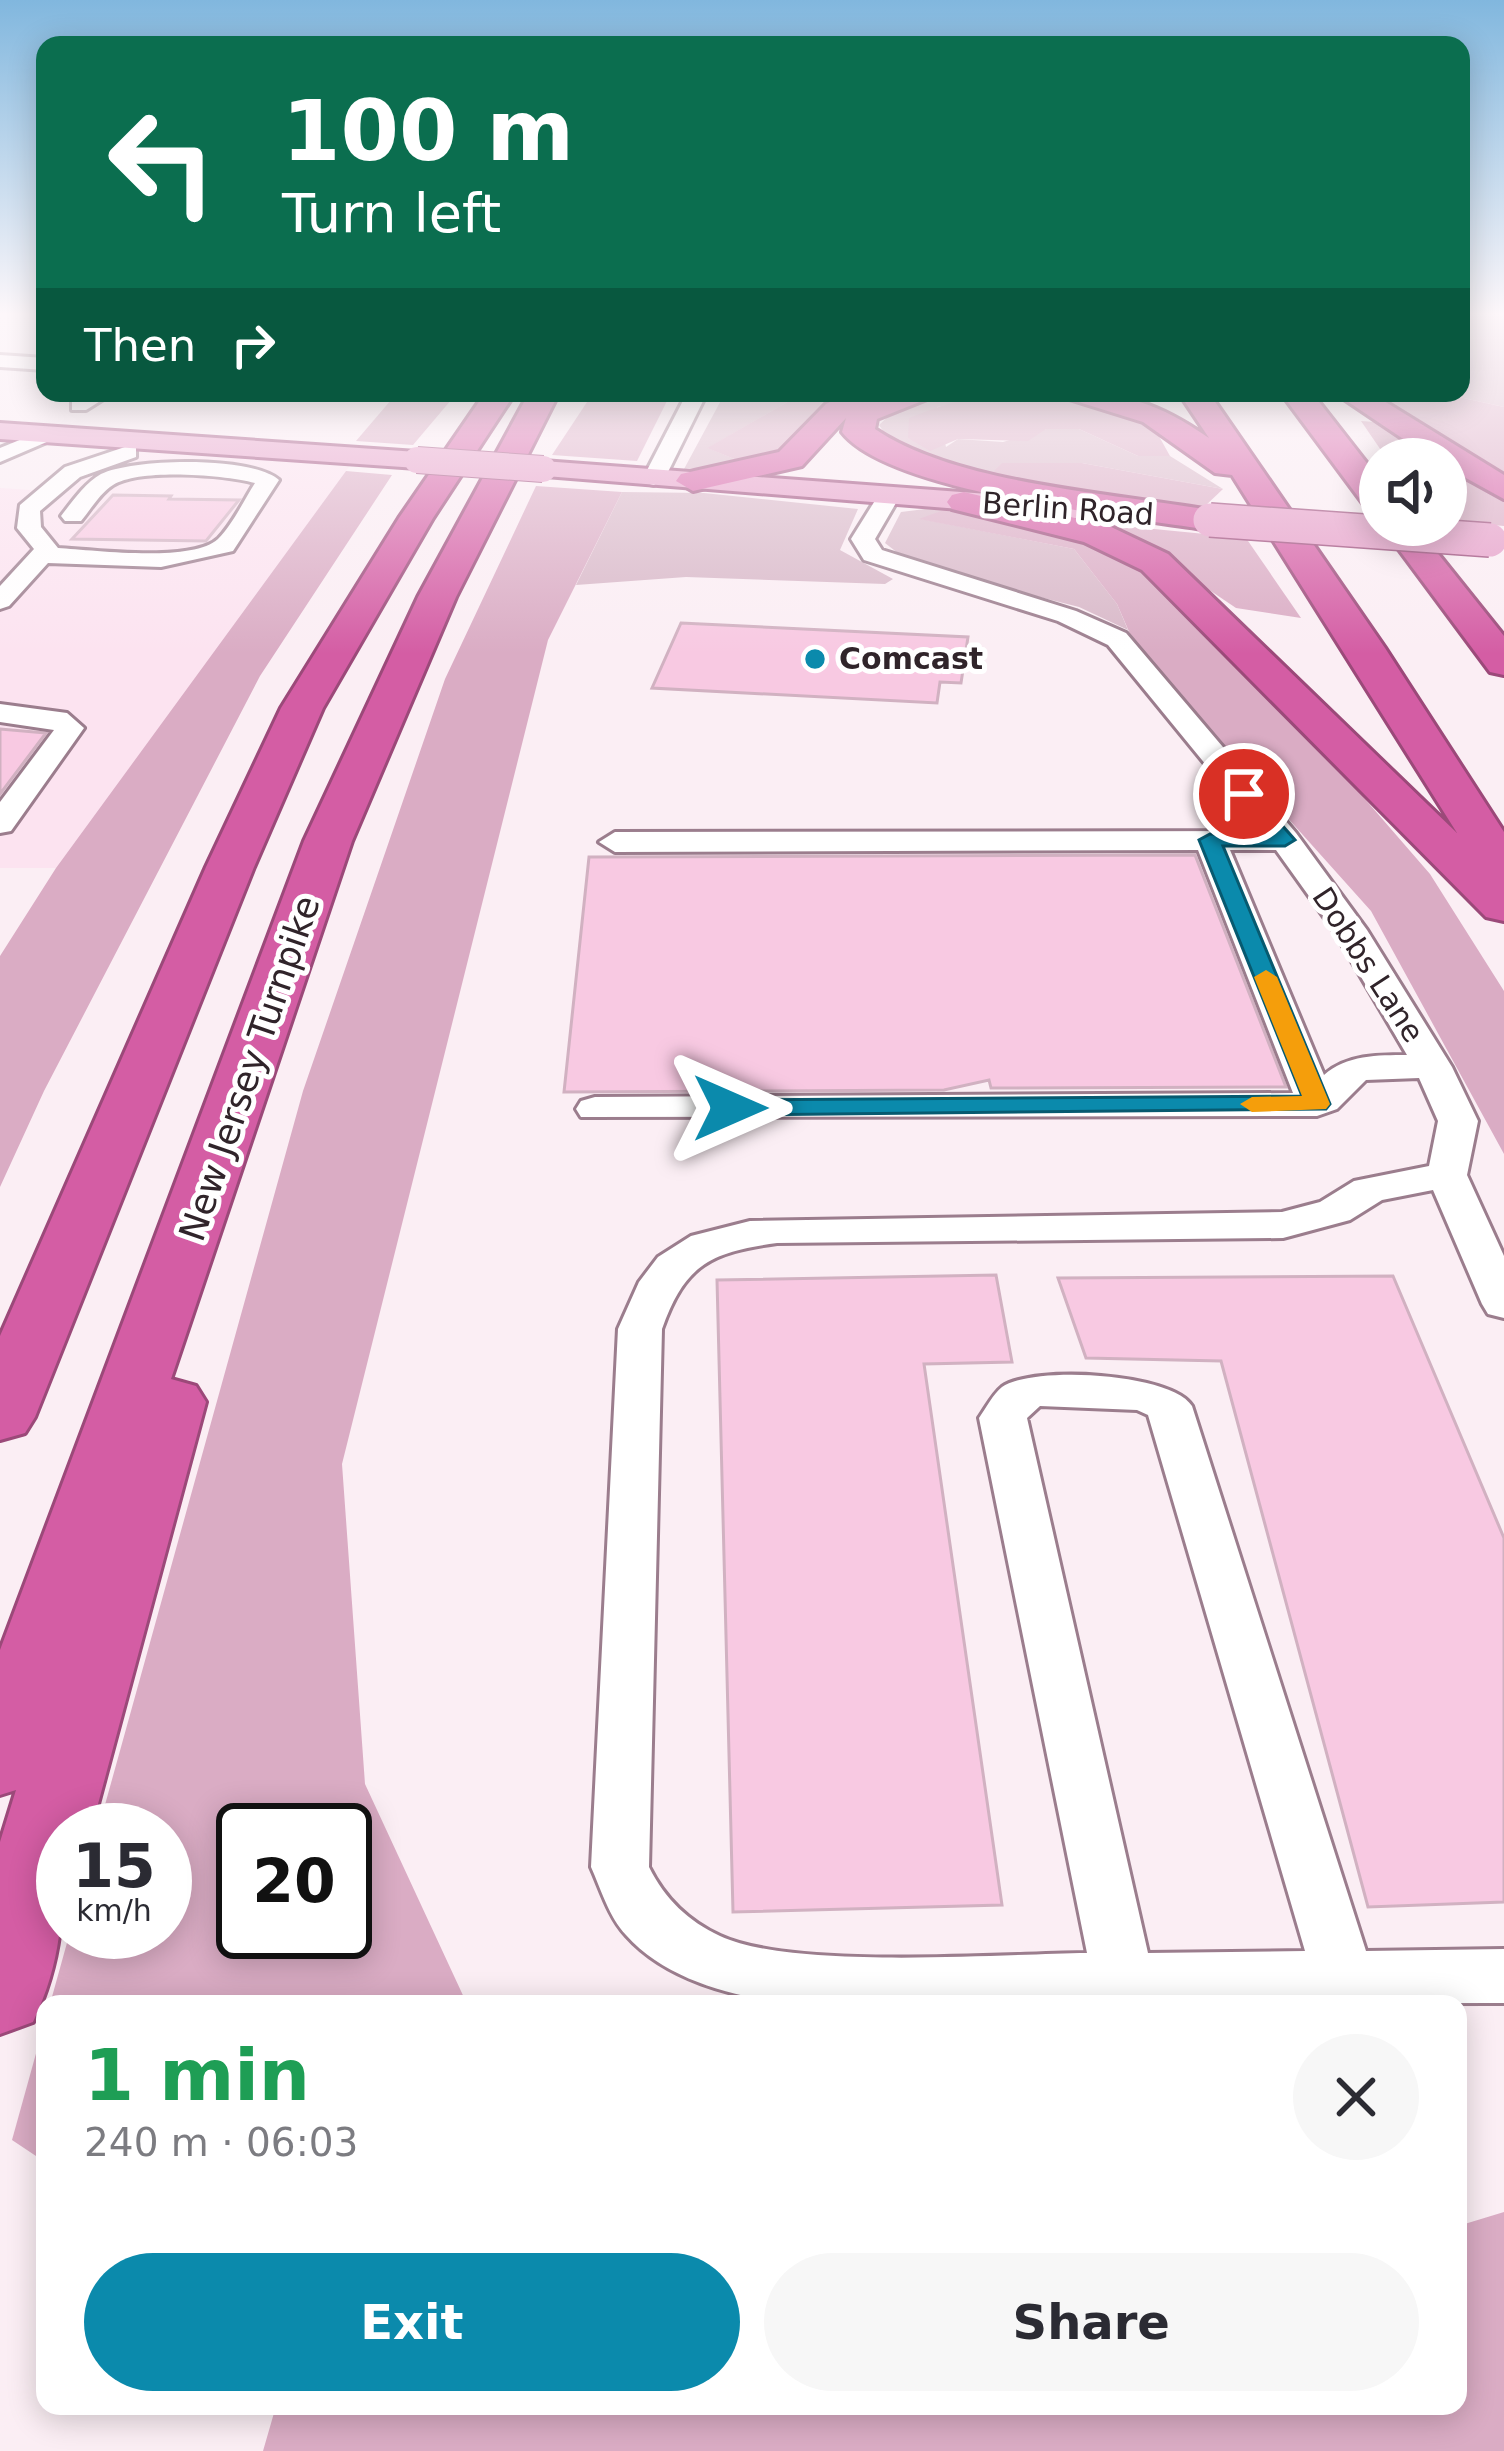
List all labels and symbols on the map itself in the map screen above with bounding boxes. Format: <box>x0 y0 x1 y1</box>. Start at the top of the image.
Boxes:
street label: Berlin Road <box>981 485 1155 532</box>
place label: Comcast <box>839 641 983 676</box>
marker: Comcast <box>802 646 828 672</box>
pin <box>1193 743 1295 845</box>
street label: Dobbs Lane <box>1305 881 1431 1049</box>
street label: New Jersey Turnpike <box>171 890 328 1246</box>
position arrow <box>667 1045 793 1171</box>
speed limit sign: 20 <box>216 1803 372 1959</box>

